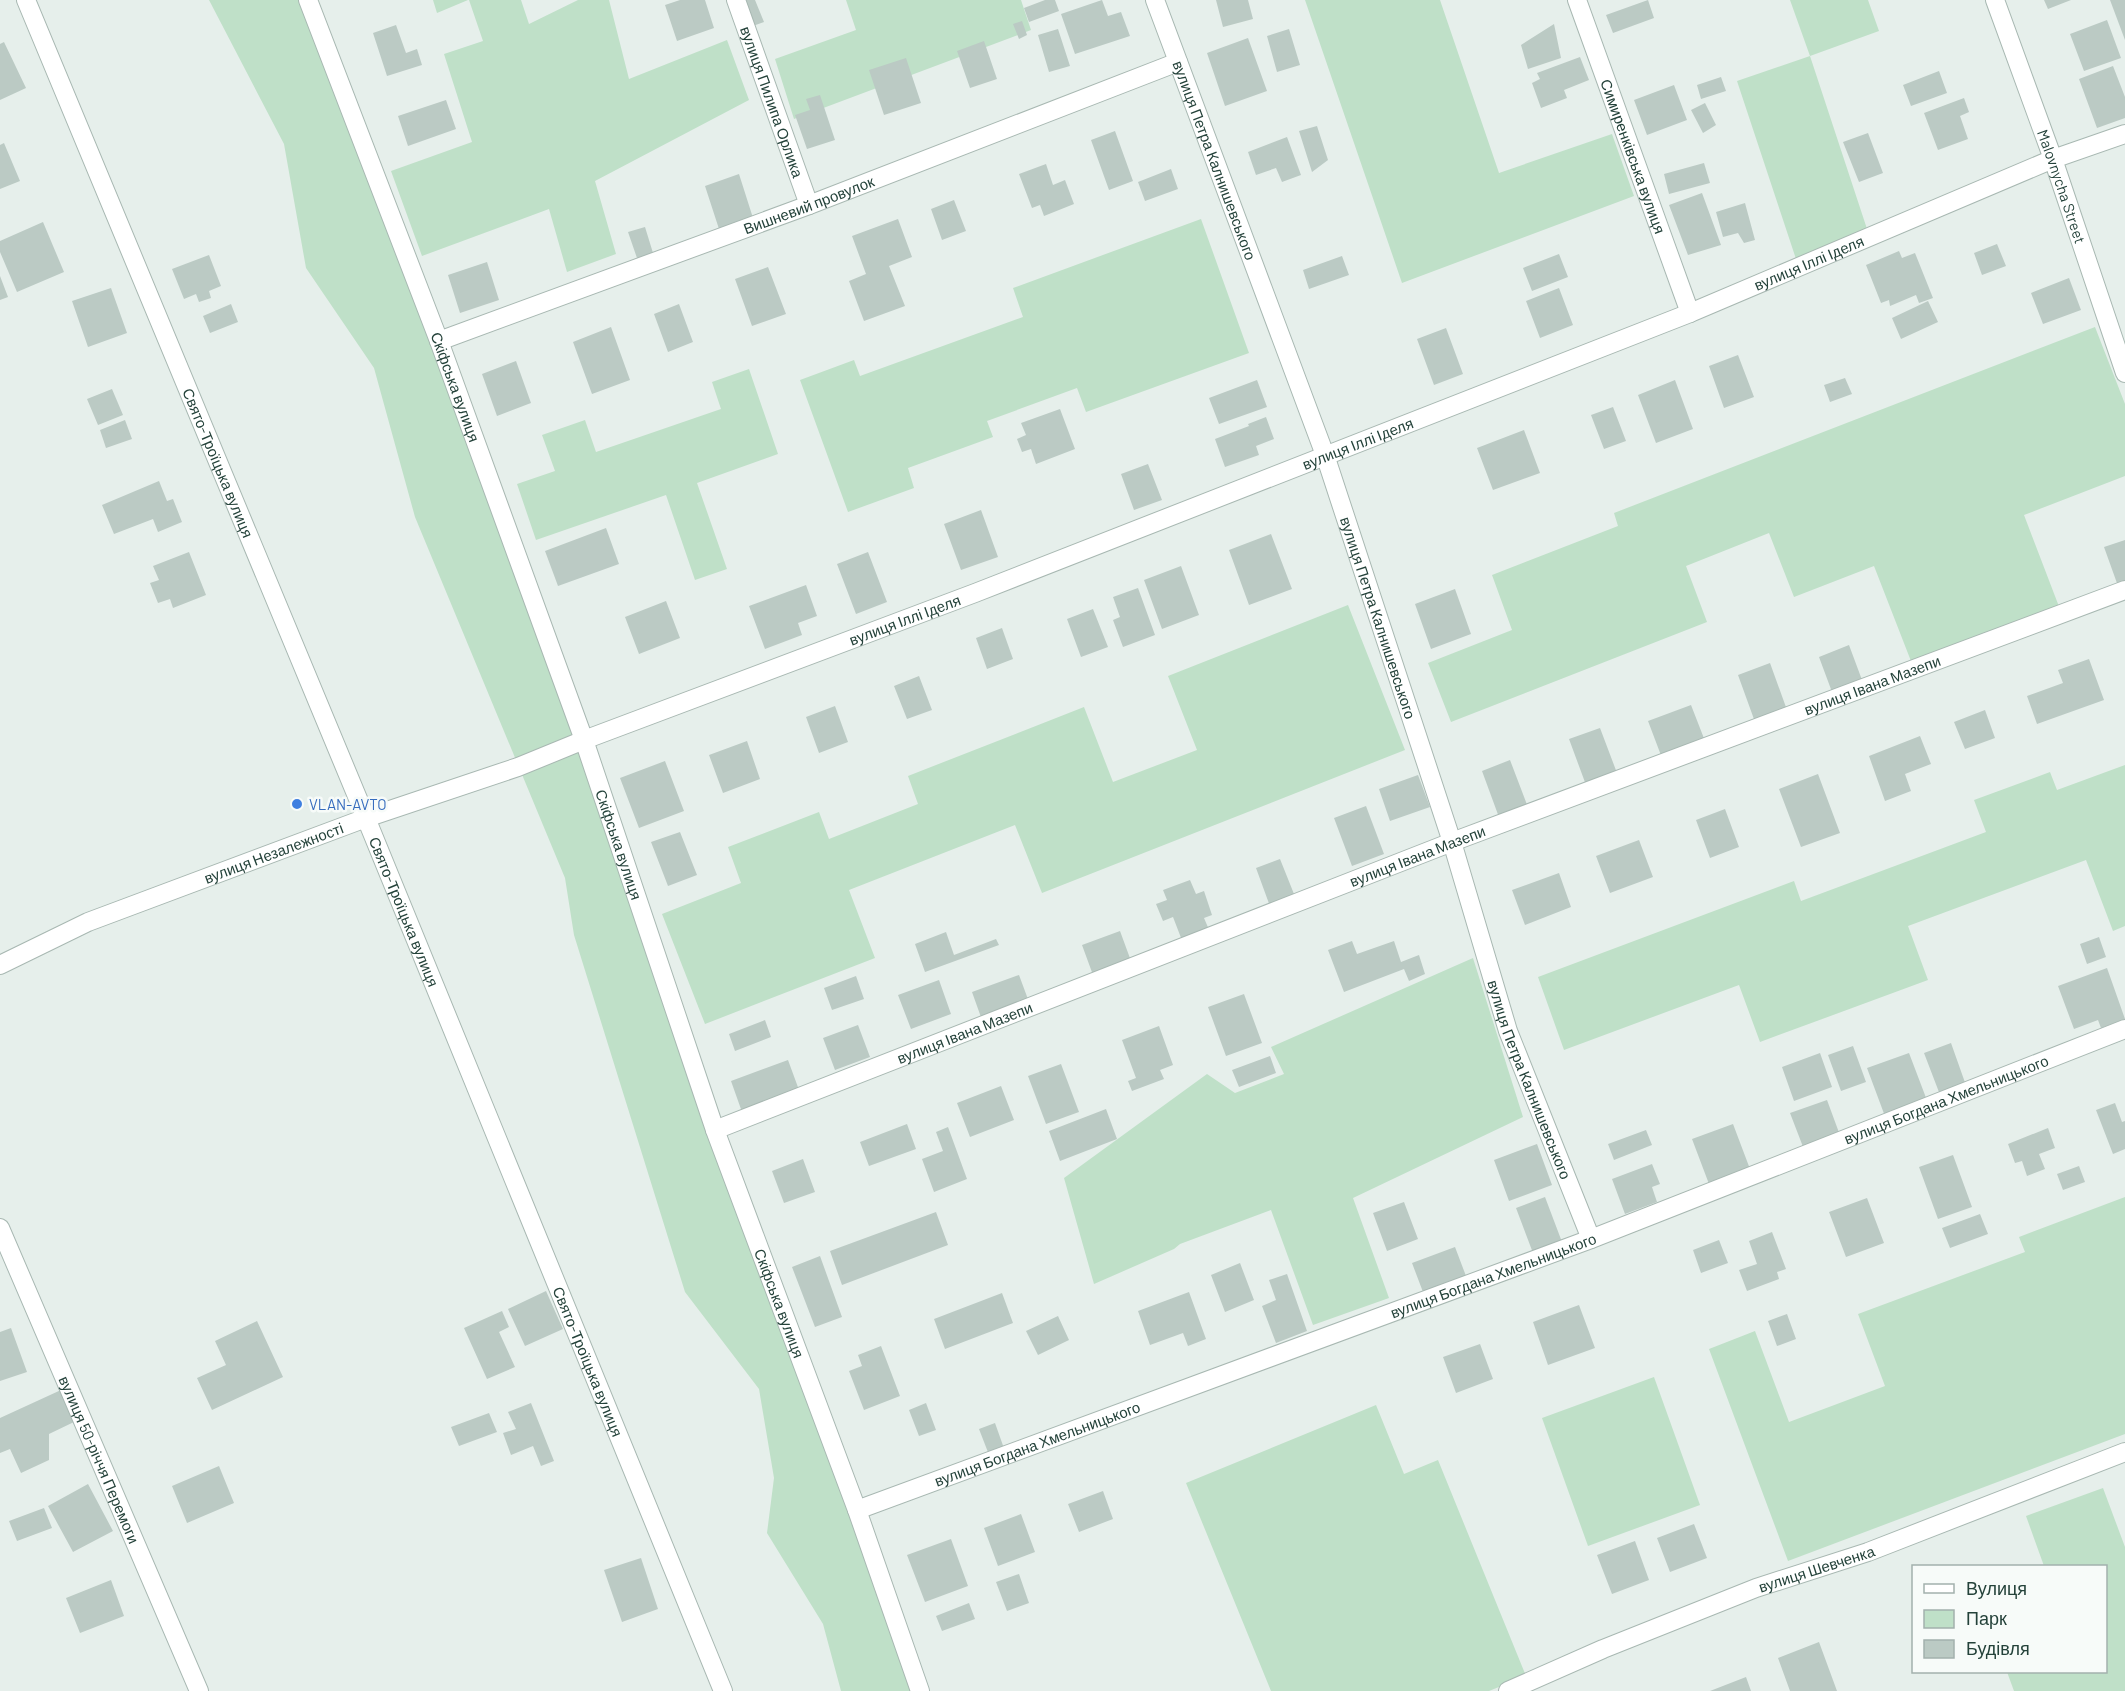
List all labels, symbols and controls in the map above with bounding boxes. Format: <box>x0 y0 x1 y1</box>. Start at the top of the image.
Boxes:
street label: вулиця Пилипа Орлика <box>737 24 808 180</box>
street label: вулиця Петра Калнишевського <box>1169 58 1260 262</box>
street label: Симиренківська вулиця <box>1597 76 1669 236</box>
street label: Malovnycha Street <box>2034 127 2090 246</box>
street label: Вишневий провулок <box>741 172 877 237</box>
street label: вулиця Іллі Іделя <box>1751 231 1866 294</box>
street label: Скіфська вулиця <box>427 329 484 444</box>
street label: Свято-Троїцька вулиця <box>179 385 257 540</box>
street label: вулиця Іллі Іделя <box>1300 413 1416 473</box>
street label: вулиця Петра Калнишевського <box>1337 514 1420 721</box>
street label: вулиця Іллі Іделя <box>847 590 963 649</box>
street label: вулиця Івана Мазепи <box>1802 651 1943 718</box>
street label: Скіфська вулиця <box>592 787 646 902</box>
place label: VLAN-AVTO <box>309 795 387 813</box>
marker: VLAN-AVTO <box>290 797 304 811</box>
street label: вулиця Незалежності <box>201 818 346 887</box>
street label: вулиця Івана Мазепи <box>1347 821 1488 890</box>
street label: Свято-Троїцька вулиця <box>366 834 443 989</box>
street label: вулиця Петра Калнишевського <box>1484 978 1575 1182</box>
street label: вулиця Івана Мазепи <box>894 998 1035 1067</box>
street label: вулиця Богдана Хмельницького <box>1841 1051 2051 1148</box>
street label: вулиця Богдана Хмельницького <box>1388 1229 1599 1321</box>
street label: Скіфська вулиця <box>751 1246 808 1360</box>
street label: Свято-Троїцька вулиця <box>550 1284 627 1439</box>
street label: вулиця 50-річчя Перемоги <box>56 1373 143 1546</box>
street label: вулиця Богдана Хмельницького <box>932 1397 1142 1490</box>
street label: вулиця Шевченка <box>1756 1541 1878 1596</box>
legend <box>1912 1565 2107 1673</box>
text: Вулиця <box>1966 1577 2027 1599</box>
text: Парк <box>1966 1607 2007 1629</box>
text: Будівля <box>1966 1637 2030 1659</box>

